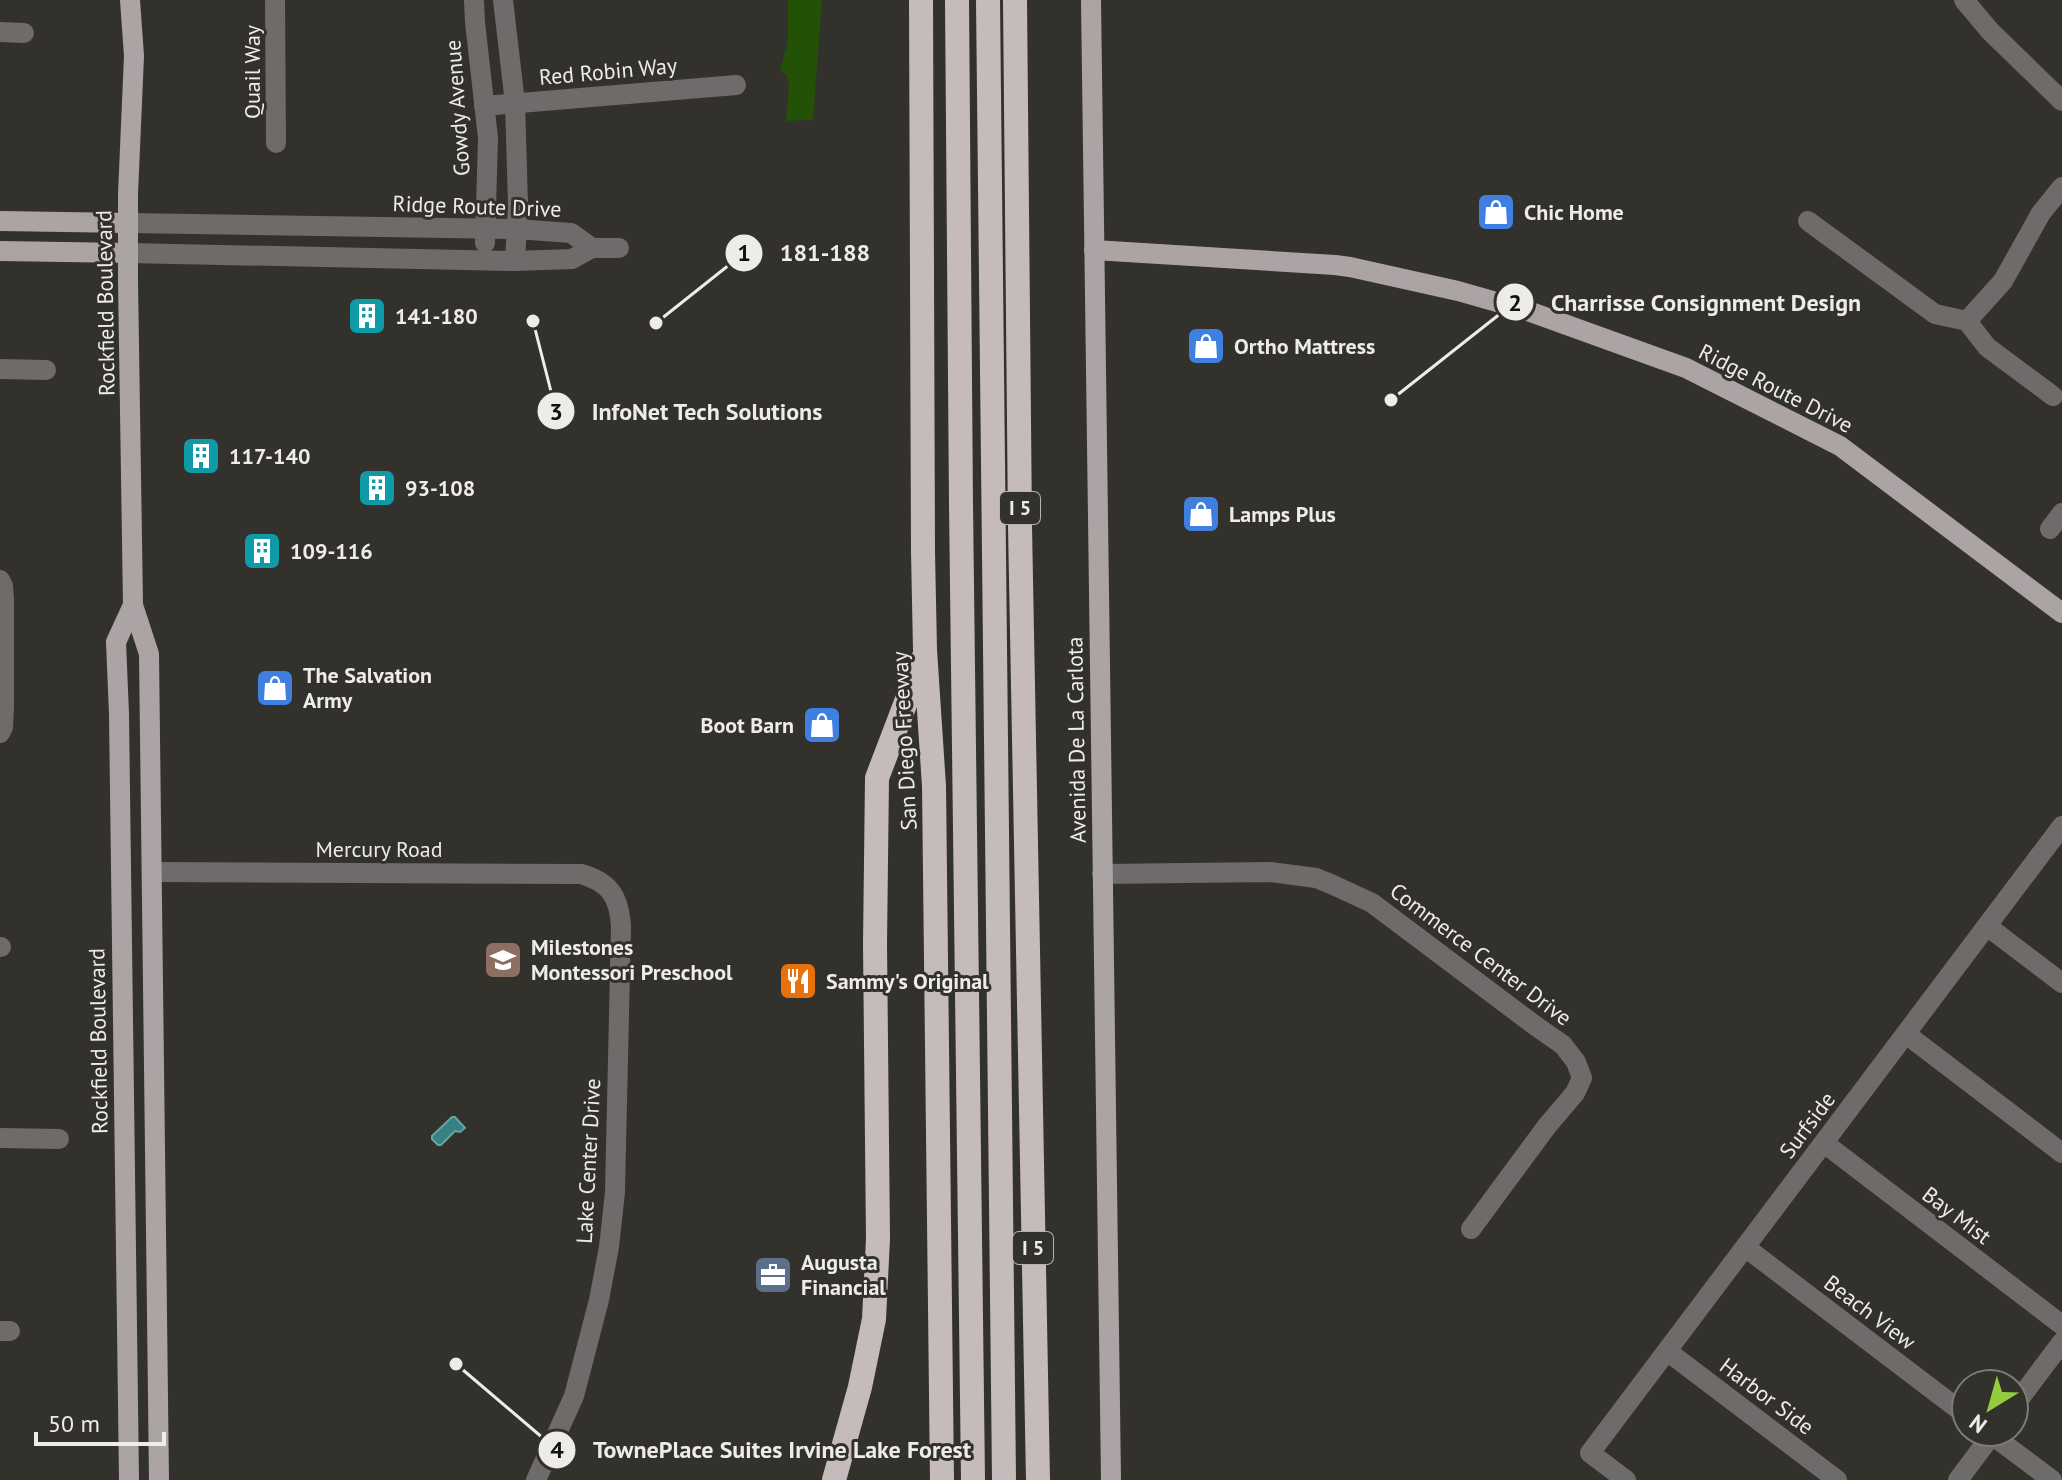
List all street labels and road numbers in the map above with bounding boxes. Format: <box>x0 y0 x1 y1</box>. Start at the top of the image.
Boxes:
street label: Quail Way <box>238 24 266 119</box>
street label: Gowdy Avenue <box>438 39 476 177</box>
street label: Red Robin Way <box>538 51 679 91</box>
street label: Ridge Route Drive <box>392 189 562 223</box>
street label: Rockfield Boulevard <box>89 210 121 396</box>
street label: Ridge Route Drive <box>1694 337 1858 439</box>
road number: I 5 <box>1000 492 1040 524</box>
street label: Avenida De La Carlota <box>1060 637 1092 843</box>
street label: San Diego Freeway <box>885 650 923 831</box>
street label: Mercury Road <box>315 835 443 863</box>
street label: Commerce Center Drive <box>1385 876 1577 1032</box>
street label: Rockfield Boulevard <box>82 948 114 1134</box>
street label: Lake Center Drive <box>570 1078 606 1244</box>
street label: Surfside <box>1773 1086 1841 1164</box>
street label: Bay Mist <box>1917 1180 1997 1250</box>
road number: I 5 <box>1013 1232 1053 1264</box>
street label: Beach View <box>1819 1268 1921 1356</box>
street label: Harbor Side <box>1714 1351 1820 1441</box>

